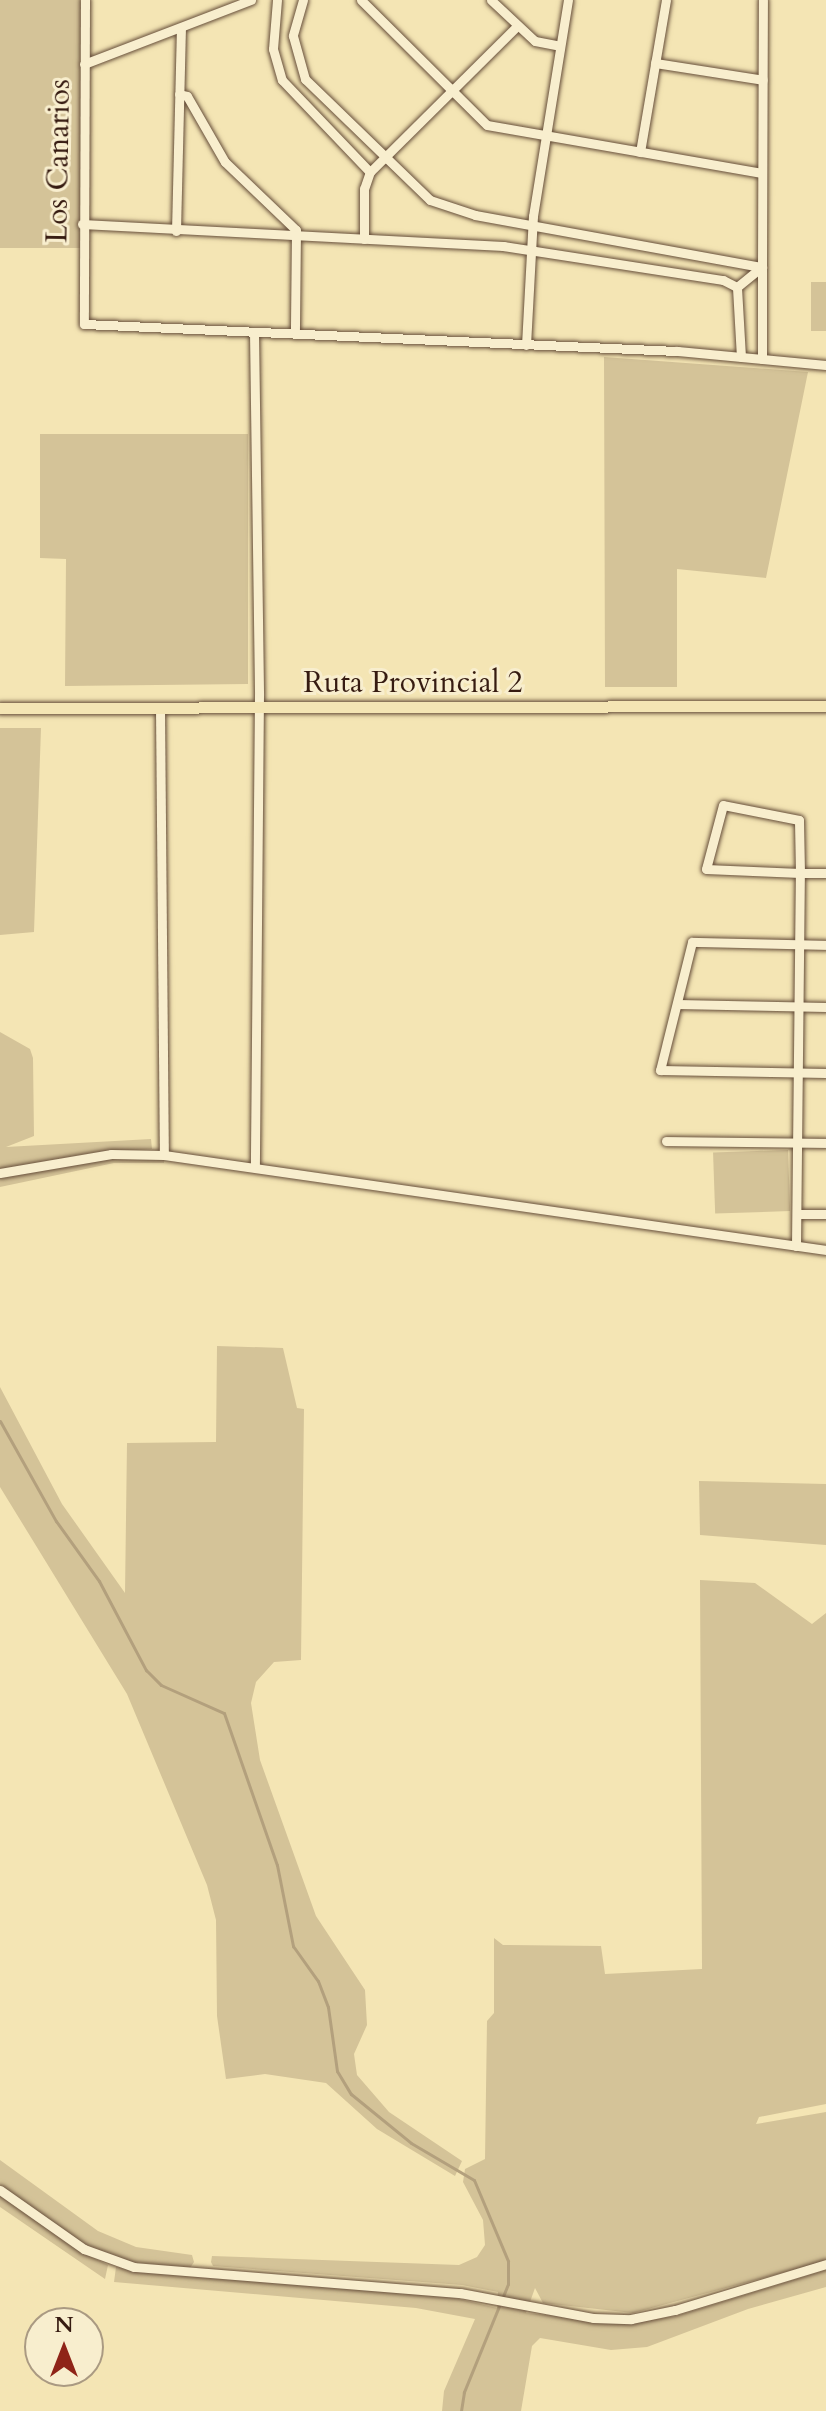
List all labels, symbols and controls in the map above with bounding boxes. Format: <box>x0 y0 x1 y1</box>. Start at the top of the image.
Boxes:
street label: Los Canarios <box>40 79 78 243</box>
street label: Ruta Provincial 2 <box>303 665 523 701</box>
north arrow <box>24 2307 104 2387</box>
text: N <box>54 2310 74 2340</box>

